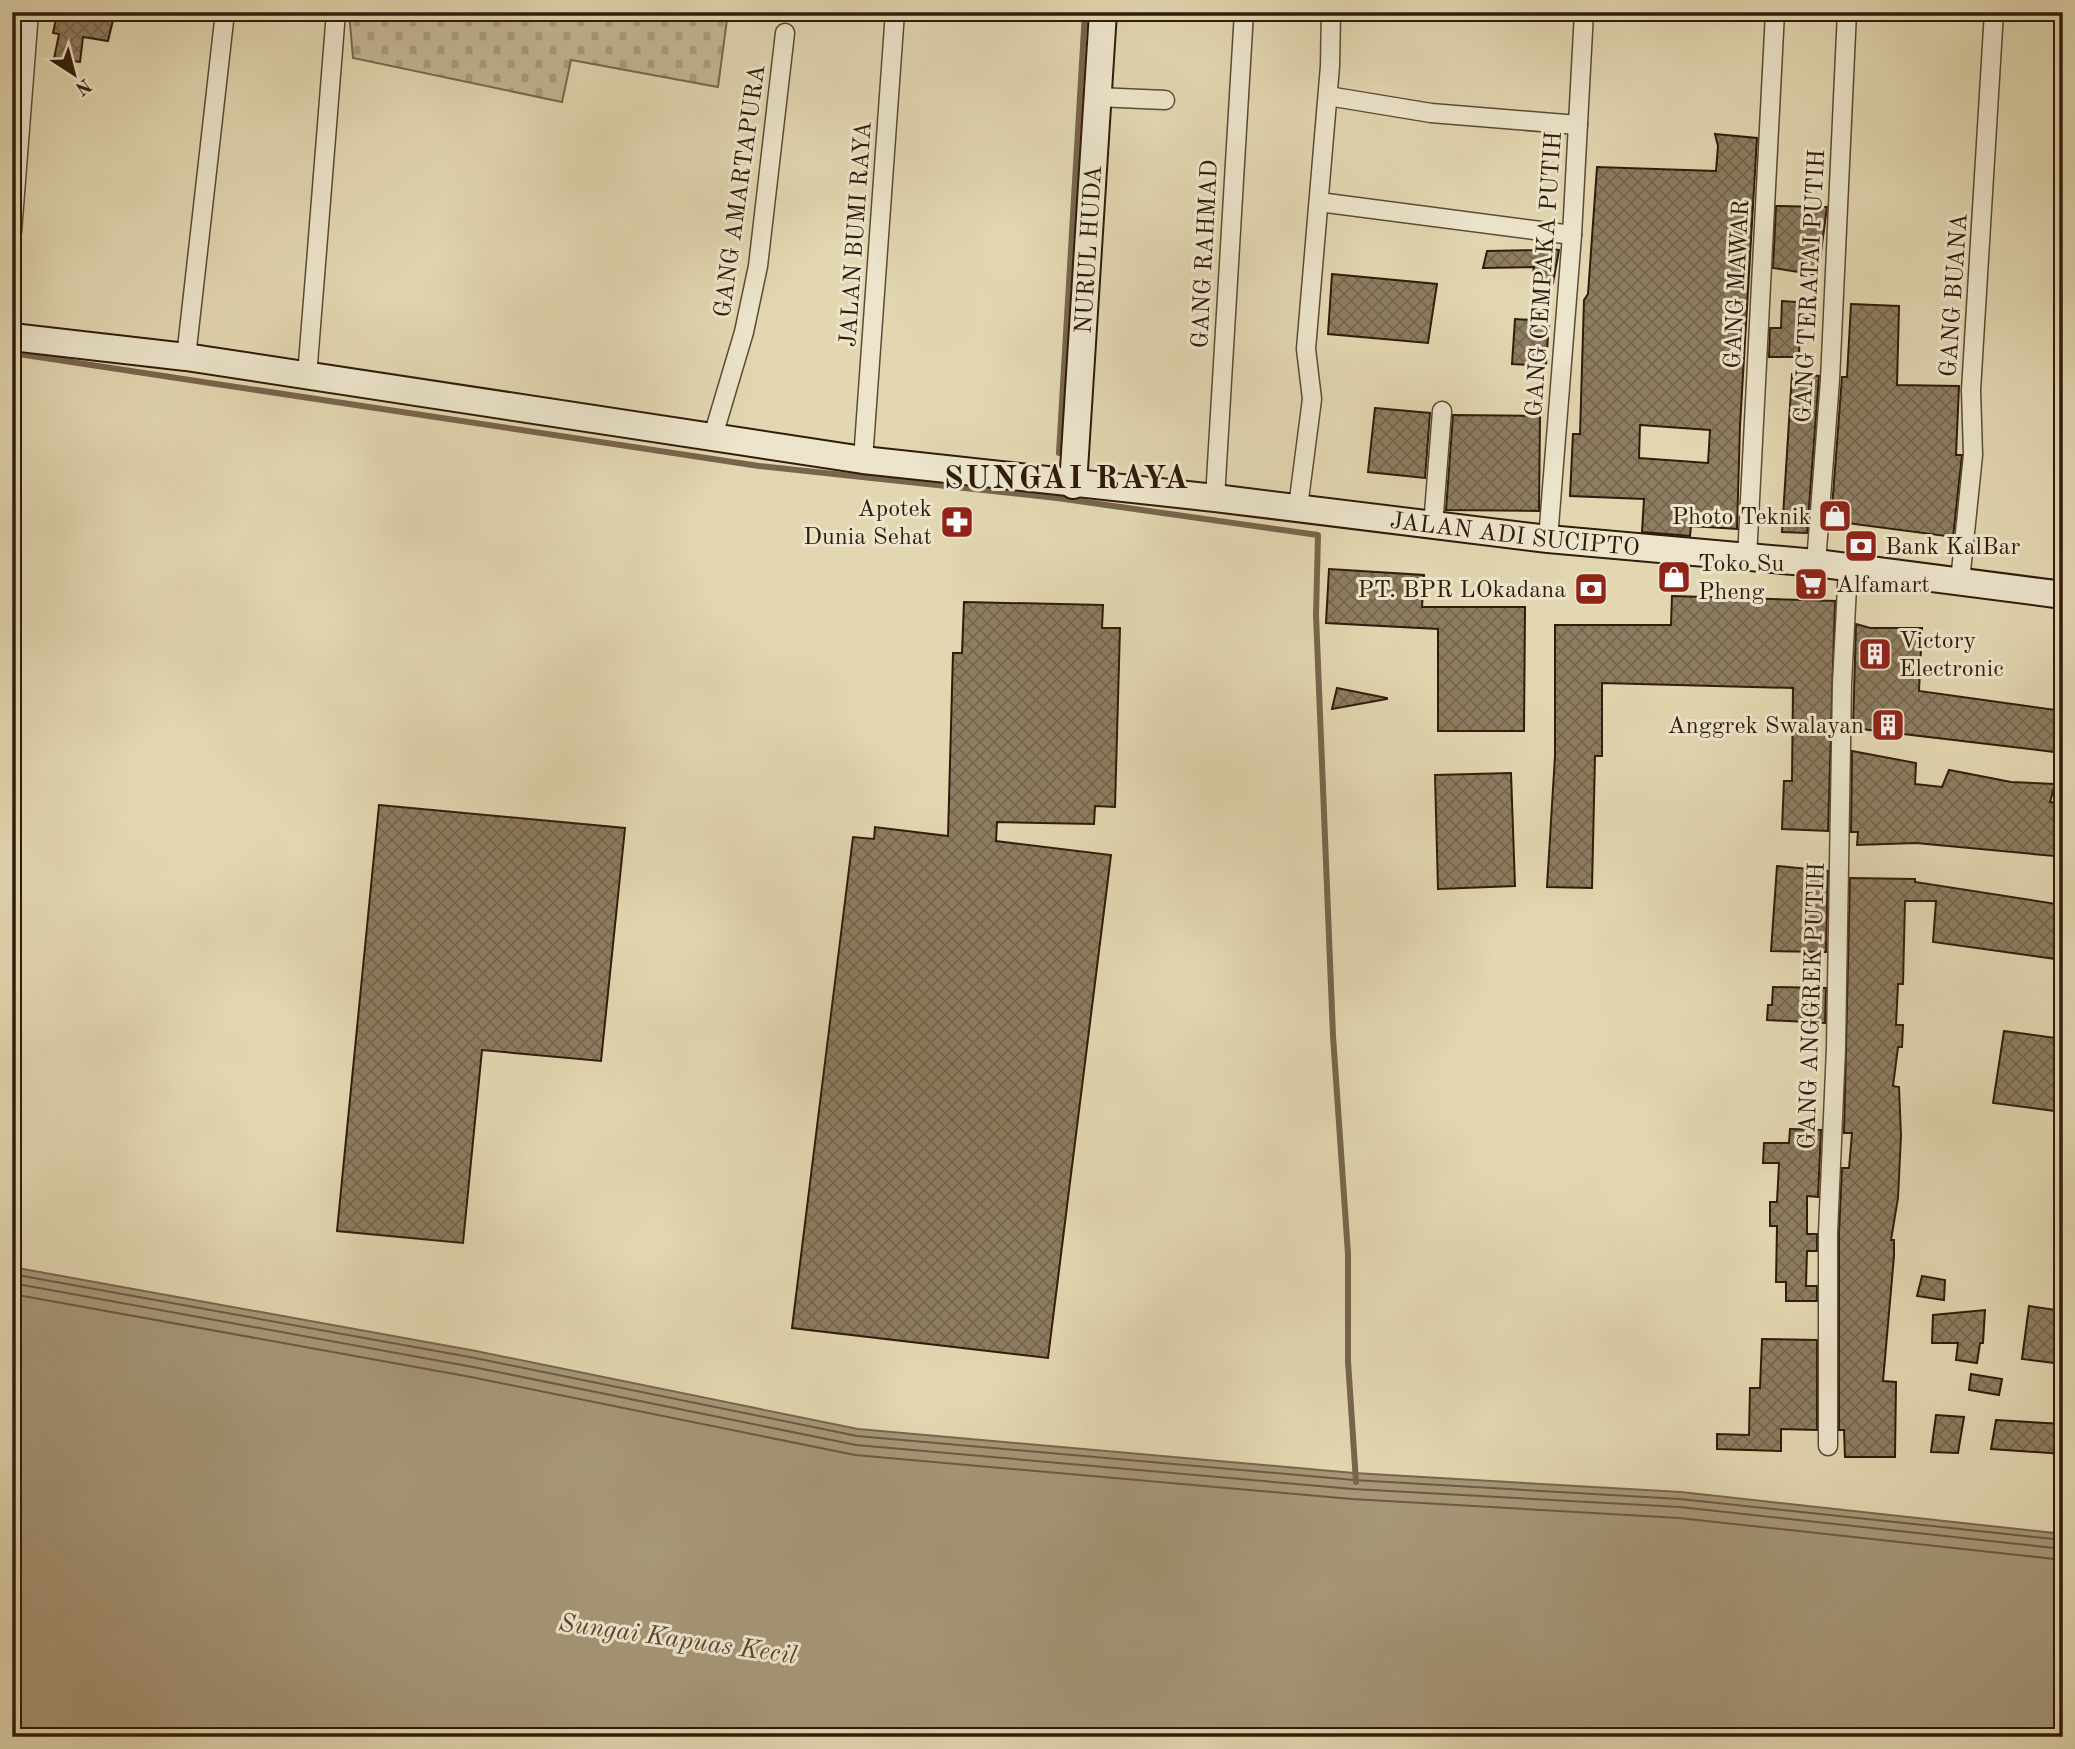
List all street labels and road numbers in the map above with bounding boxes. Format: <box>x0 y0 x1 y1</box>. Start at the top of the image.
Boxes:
street label: GANG AMARTAPURA <box>711 63 771 319</box>
street label: JALAN BUMI RAYA <box>837 120 877 348</box>
street label: GANG CEMPAKA PUTIH <box>1523 131 1567 418</box>
street label: GANG TERATAI PUTIH <box>1792 149 1830 424</box>
street label: GANG RAHMAD <box>1189 159 1223 349</box>
street label: NURUL HUDA <box>1073 165 1107 334</box>
street label: GANG MAWAR <box>1722 199 1754 369</box>
street label: GANG BUANA <box>1937 212 1973 378</box>
street label: JALAN ADI SUCIPTO <box>1389 510 1640 561</box>
street label: GANG ANGGREK PUTIH <box>1796 862 1830 1150</box>

